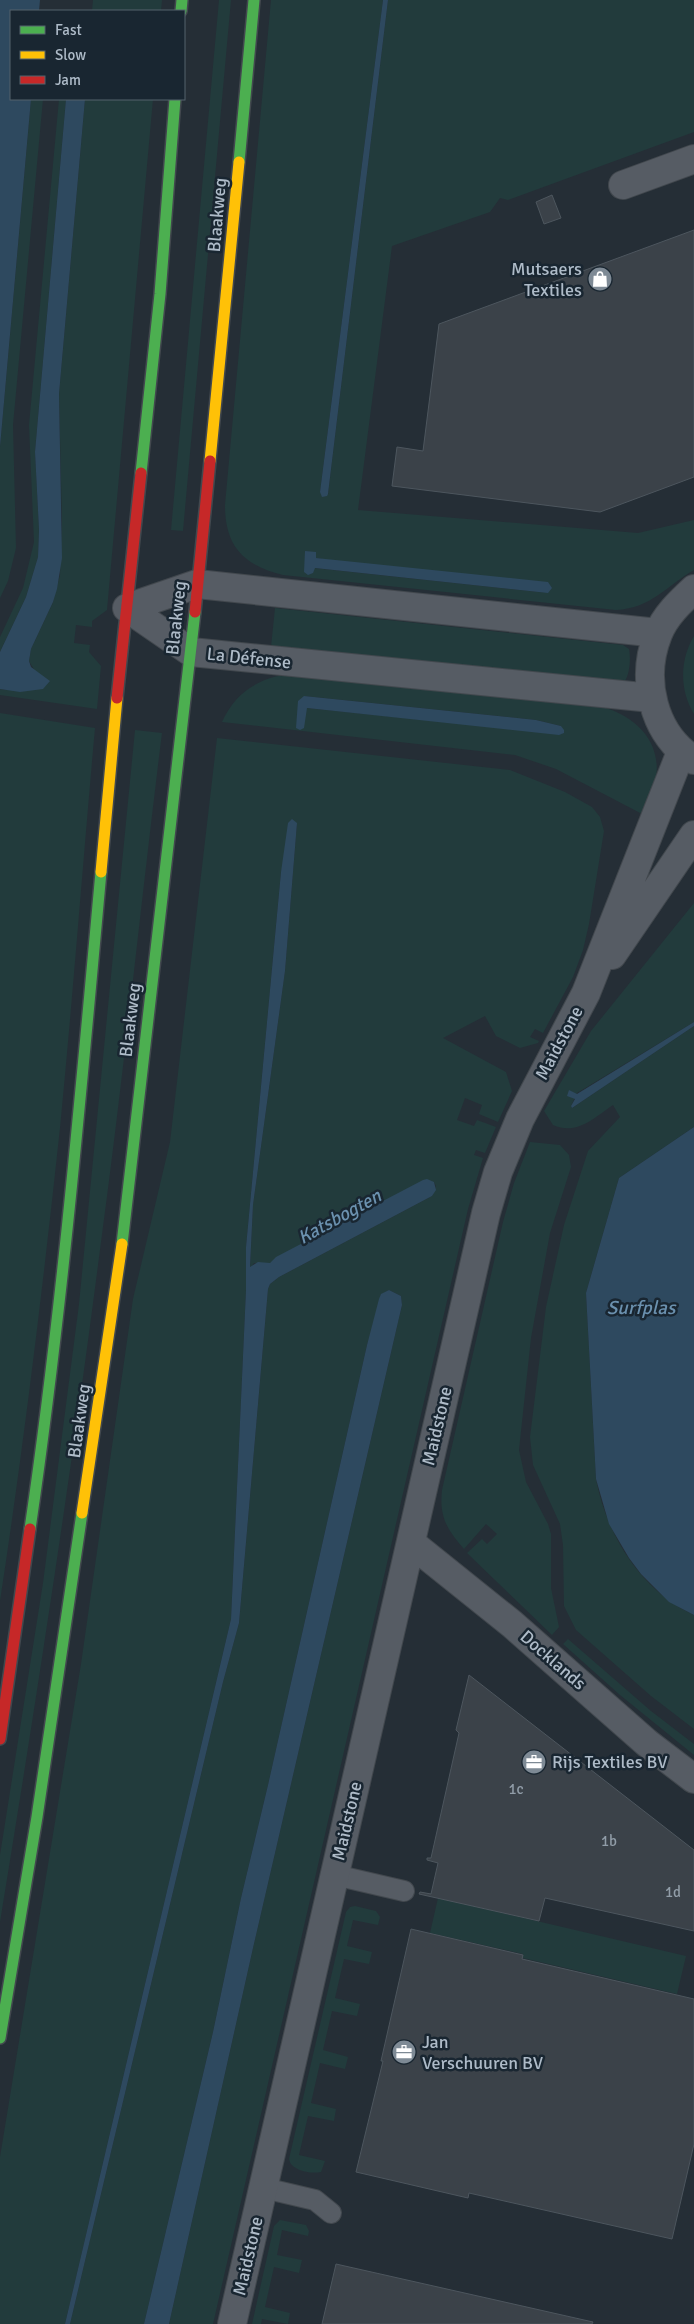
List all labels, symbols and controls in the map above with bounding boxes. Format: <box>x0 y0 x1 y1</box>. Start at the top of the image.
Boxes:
legend <box>10 10 185 100</box>
text: Fast <box>55 21 82 39</box>
text: Slow <box>55 46 86 64</box>
text: Jam <box>55 71 81 89</box>
street label: Blaakweg <box>203 177 231 253</box>
place label: Mutsaers Textiles <box>511 258 582 301</box>
shop icon: Mutsaers Textiles <box>587 266 613 292</box>
street label: Blaakweg <box>161 580 191 656</box>
street label: La Défense <box>206 643 292 673</box>
street label: Blaakweg <box>115 982 145 1058</box>
street label: Maidstone <box>530 1002 588 1084</box>
water label: Katsbogten <box>293 1184 386 1250</box>
water label: Surfplas <box>607 1296 677 1320</box>
street label: Blaakweg <box>63 1382 95 1460</box>
street label: Maidstone <box>417 1384 457 1468</box>
street label: Docklands <box>516 1625 590 1695</box>
office icon: Rijs Textiles BV <box>521 1749 547 1775</box>
place label: Rijs Textiles BV <box>552 1751 668 1773</box>
street label: Maidstone <box>327 1779 367 1863</box>
house number: 1c <box>508 1780 524 1798</box>
house number: 1b <box>601 1832 617 1850</box>
house number: 1d <box>665 1883 681 1901</box>
place label: Jan Verschuuren BV <box>422 2031 544 2074</box>
office icon: Jan Verschuuren BV <box>391 2039 417 2065</box>
street label: Maidstone <box>228 2214 268 2298</box>

